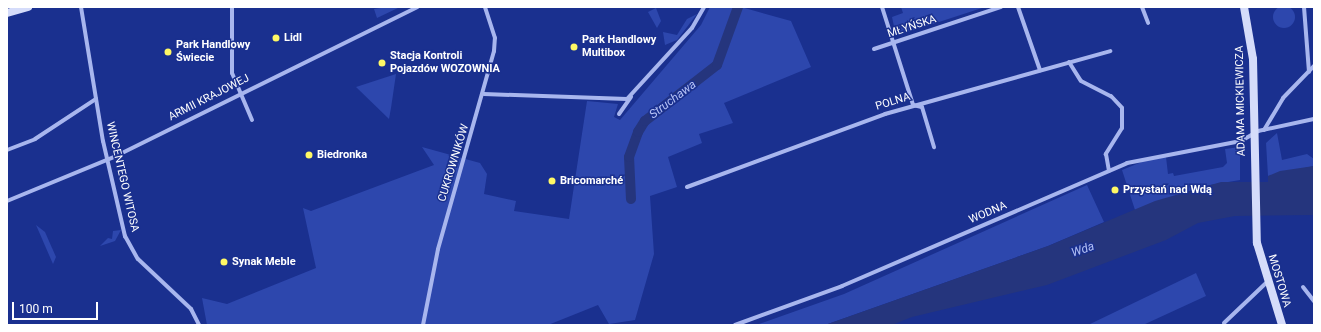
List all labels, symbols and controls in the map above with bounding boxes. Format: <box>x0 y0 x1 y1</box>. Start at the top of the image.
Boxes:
street label: MŁYŃSKA <box>886 13 938 41</box>
place label: Lidl <box>284 31 302 45</box>
marker: Lidl <box>271 33 281 43</box>
place label: Park Handlowy Multibox <box>582 34 656 60</box>
place label: Park Handlowy Świecie <box>176 39 250 65</box>
marker: Park Handlowy Multibox <box>569 42 579 52</box>
street label: ADAMA MICKIEWICZA <box>1233 46 1249 156</box>
marker: Park Handlowy Świecie <box>163 47 173 57</box>
place label: Stacja Kontroli Pojazdów WOZOWNIA <box>390 50 500 76</box>
marker: Stacja Kontroli Pojazdów WOZOWNIA <box>377 58 387 68</box>
street label: ARMII KRAJOWEJ <box>166 72 252 124</box>
water label: Struchawa <box>647 78 699 122</box>
street label: POLNA <box>874 90 912 114</box>
street label: WINCENTEGO WITOSA <box>103 121 141 233</box>
street label: CUKROWNIKÓW <box>436 123 472 203</box>
place label: Biedronka <box>317 148 367 162</box>
marker: Biedronka <box>304 150 314 160</box>
place label: Bricomarché <box>560 174 623 188</box>
marker: Bricomarché <box>547 176 557 186</box>
place label: Przystań nad Wdą <box>1123 183 1212 197</box>
marker: Przystań nad Wdą <box>1110 185 1120 195</box>
street label: WODNA <box>967 199 1009 227</box>
water label: Wda <box>1070 239 1096 261</box>
street label: MOSTOWA <box>1265 253 1293 309</box>
place label: Synak Meble <box>232 255 296 269</box>
marker: Synak Meble <box>219 257 229 267</box>
scale bar <box>14 294 100 320</box>
text: 100 m <box>19 302 53 316</box>

